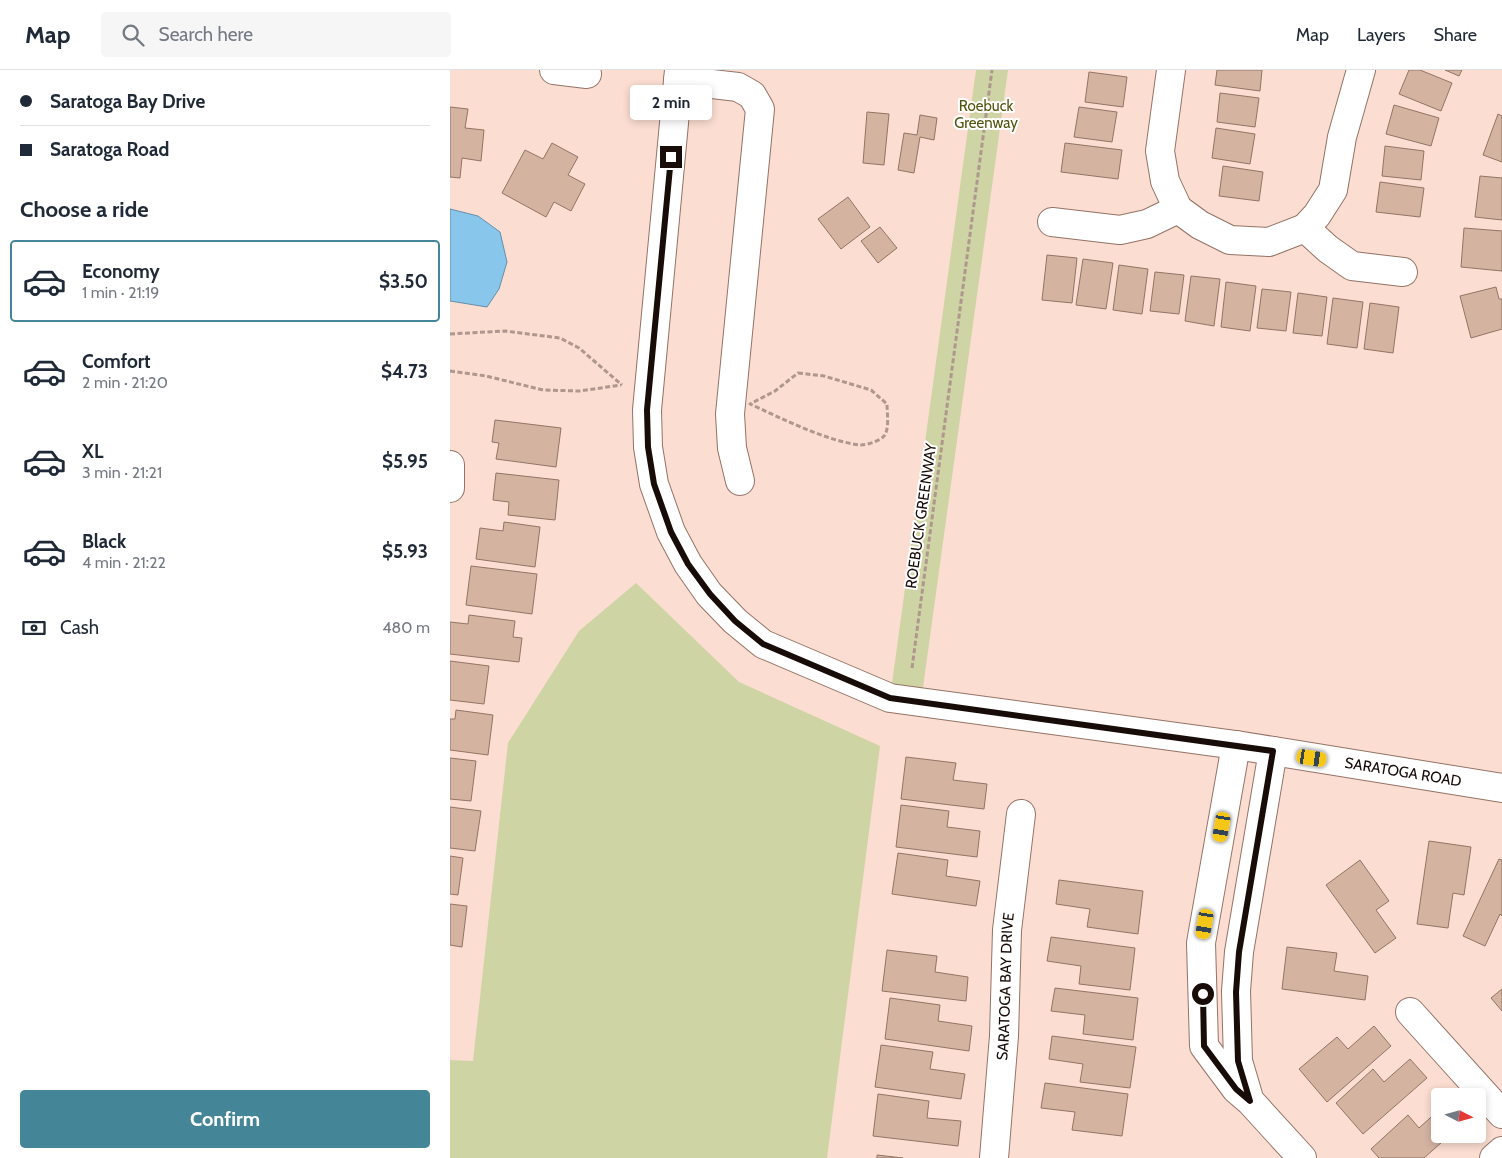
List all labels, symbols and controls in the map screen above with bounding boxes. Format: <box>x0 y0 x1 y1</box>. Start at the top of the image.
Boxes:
search box <box>101 12 451 57</box>
text: Map <box>25 20 71 49</box>
icon: search <box>119 21 147 49</box>
text: Search here <box>159 23 253 46</box>
text: Map <box>1296 24 1329 46</box>
text: Layers <box>1357 24 1406 46</box>
text: Share <box>1434 24 1477 46</box>
callout: 2 min <box>630 84 712 119</box>
text: Saratoga Bay Drive <box>50 90 205 113</box>
text: 2 min <box>652 93 690 112</box>
park label: Roebuck Greenway <box>954 97 1018 132</box>
text: Saratoga Road <box>50 138 169 161</box>
route end <box>660 146 682 168</box>
text: Choose a ride <box>20 196 149 223</box>
icon: car <box>22 259 67 304</box>
text: Economy <box>82 260 160 283</box>
text: $3.50 <box>379 270 428 293</box>
text: 1 min · 21:19 <box>82 283 159 302</box>
icon: car <box>22 349 67 394</box>
text: Comfort <box>82 350 151 373</box>
text: $4.73 <box>381 360 428 383</box>
text: 2 min · 21:20 <box>82 373 168 392</box>
icon: car <box>22 439 67 484</box>
text: XL <box>82 440 103 463</box>
street label: ROEBUCK GREENWAY <box>902 442 940 590</box>
text: $5.95 <box>382 450 428 473</box>
text: 3 min · 21:21 <box>82 463 162 482</box>
icon: car <box>22 529 67 574</box>
text: Black <box>82 530 126 553</box>
text: $5.93 <box>382 540 428 563</box>
text: 4 min · 21:22 <box>82 553 166 572</box>
icon: cash <box>20 614 48 642</box>
text: Cash <box>60 616 99 639</box>
text: 480 m <box>382 618 430 637</box>
car <box>1296 748 1327 768</box>
street label: SARATOGA ROAD <box>1343 754 1463 790</box>
car <box>1212 811 1231 843</box>
car <box>1195 908 1214 940</box>
street label: SARATOGA BAY DRIVE <box>993 912 1018 1061</box>
route start <box>1192 983 1214 1005</box>
north arrow <box>1431 1088 1486 1142</box>
map controls <box>1431 1088 1486 1143</box>
button: Confirm <box>20 1090 430 1148</box>

